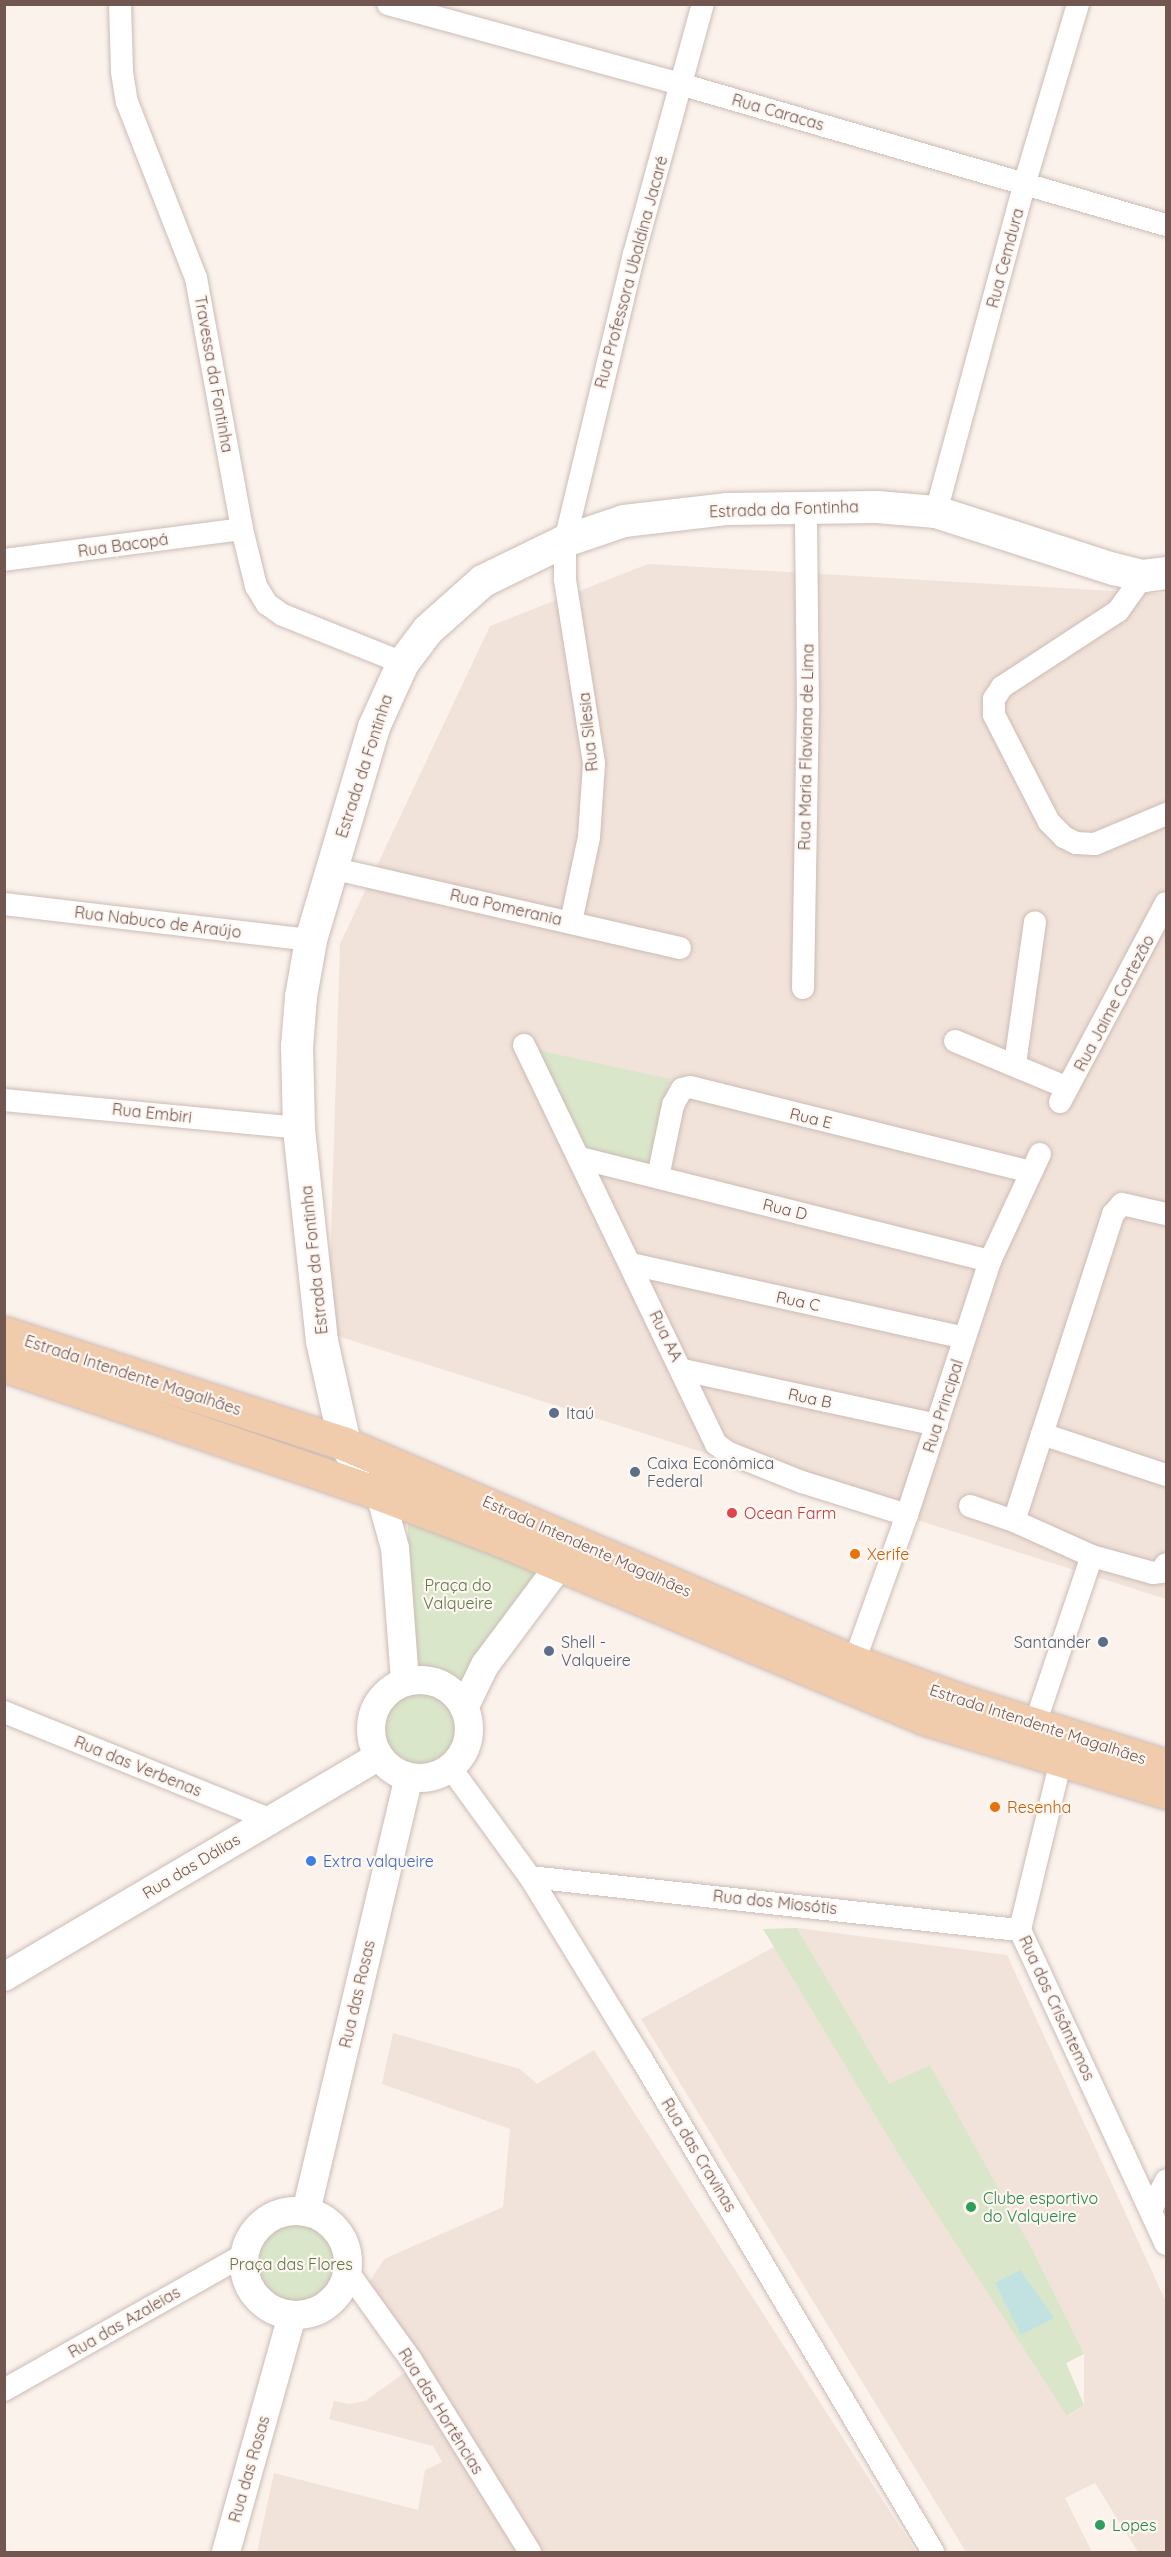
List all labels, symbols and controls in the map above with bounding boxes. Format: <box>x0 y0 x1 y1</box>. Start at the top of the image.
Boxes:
street label: Rua Caracas <box>730 90 826 134</box>
street label: Rua Professora Ubaldina Jacaré <box>591 154 671 390</box>
street label: Rua Cemdura <box>982 206 1028 310</box>
street label: Travessa da Fontinha <box>191 294 237 454</box>
street label: Estrada da Fontinha <box>709 497 859 521</box>
street label: Rua Bacopá <box>77 529 169 561</box>
street label: Rua Maria Flaviana de Lima <box>795 643 817 851</box>
street label: Estrada da Fontinha <box>332 692 396 840</box>
street label: Rua Silesia <box>574 692 602 772</box>
street label: Rua Pomerania <box>448 885 564 929</box>
street label: Rua Nabuco de Araújo <box>73 902 243 942</box>
street label: Rua Jaime Cortezão <box>1070 932 1158 1074</box>
street label: Rua Embiri <box>111 1099 193 1127</box>
street label: Rua E <box>788 1104 834 1132</box>
street label: Estrada da Fontinha <box>297 1185 331 1335</box>
street label: Rua D <box>761 1194 809 1224</box>
street label: Rua C <box>774 1287 822 1315</box>
street label: Rua AA <box>645 1307 687 1365</box>
street label: Estrada Intendente Magalhães <box>22 1331 244 1419</box>
street label: Rua Principal <box>919 1357 967 1455</box>
street label: Rua B <box>786 1384 834 1412</box>
place label: Itaú <box>566 1403 594 1423</box>
marker: Itaú <box>547 1406 561 1420</box>
place label: Caixa Econômica Federal <box>647 1453 774 1491</box>
marker: Caixa Econômica Federal <box>628 1465 642 1479</box>
street label: Estrada Intendente Magalhães <box>480 1491 694 1601</box>
place label: Ocean Farm <box>744 1503 836 1523</box>
marker: Ocean Farm <box>725 1506 739 1520</box>
place label: Xerife <box>867 1544 909 1564</box>
marker: Xerife <box>848 1547 862 1561</box>
park label: Praça do Valqueire <box>423 1575 493 1613</box>
place label: Shell - Valqueire <box>561 1632 631 1670</box>
place label: Santander <box>1014 1632 1091 1652</box>
marker: Santander <box>1096 1635 1110 1649</box>
marker: Shell - Valqueire <box>542 1644 556 1658</box>
street label: Estrada Intendente Magalhães <box>927 1680 1149 1768</box>
street label: Rua das Verbenas <box>72 1732 204 1800</box>
place label: Resenha <box>1007 1797 1071 1817</box>
marker: Resenha <box>988 1800 1002 1814</box>
street label: Rua das Dálias <box>139 1829 243 1903</box>
place label: Extra valqueire <box>323 1851 434 1871</box>
marker: Extra valqueire <box>304 1854 318 1868</box>
street label: Rua dos Miosótis <box>712 1886 838 1918</box>
street label: Rua dos Crisântemos <box>1015 1932 1099 2084</box>
street label: Rua das Rosas <box>335 1938 379 2050</box>
street label: Rua das Cravinas <box>657 2095 741 2215</box>
place label: Clube esportivo do Valqueire <box>983 2188 1098 2226</box>
marker: Clube esportivo do Valqueire <box>964 2200 978 2214</box>
park label: Praça das Flores <box>229 2254 353 2274</box>
street label: Rua das Azaleias <box>65 2282 183 2362</box>
street label: Rua das Hortências <box>394 2344 488 2478</box>
street label: Rua das Rosas <box>225 2413 273 2525</box>
place label: Lopes <box>1112 2515 1156 2535</box>
marker: Lopes <box>1093 2518 1107 2532</box>

